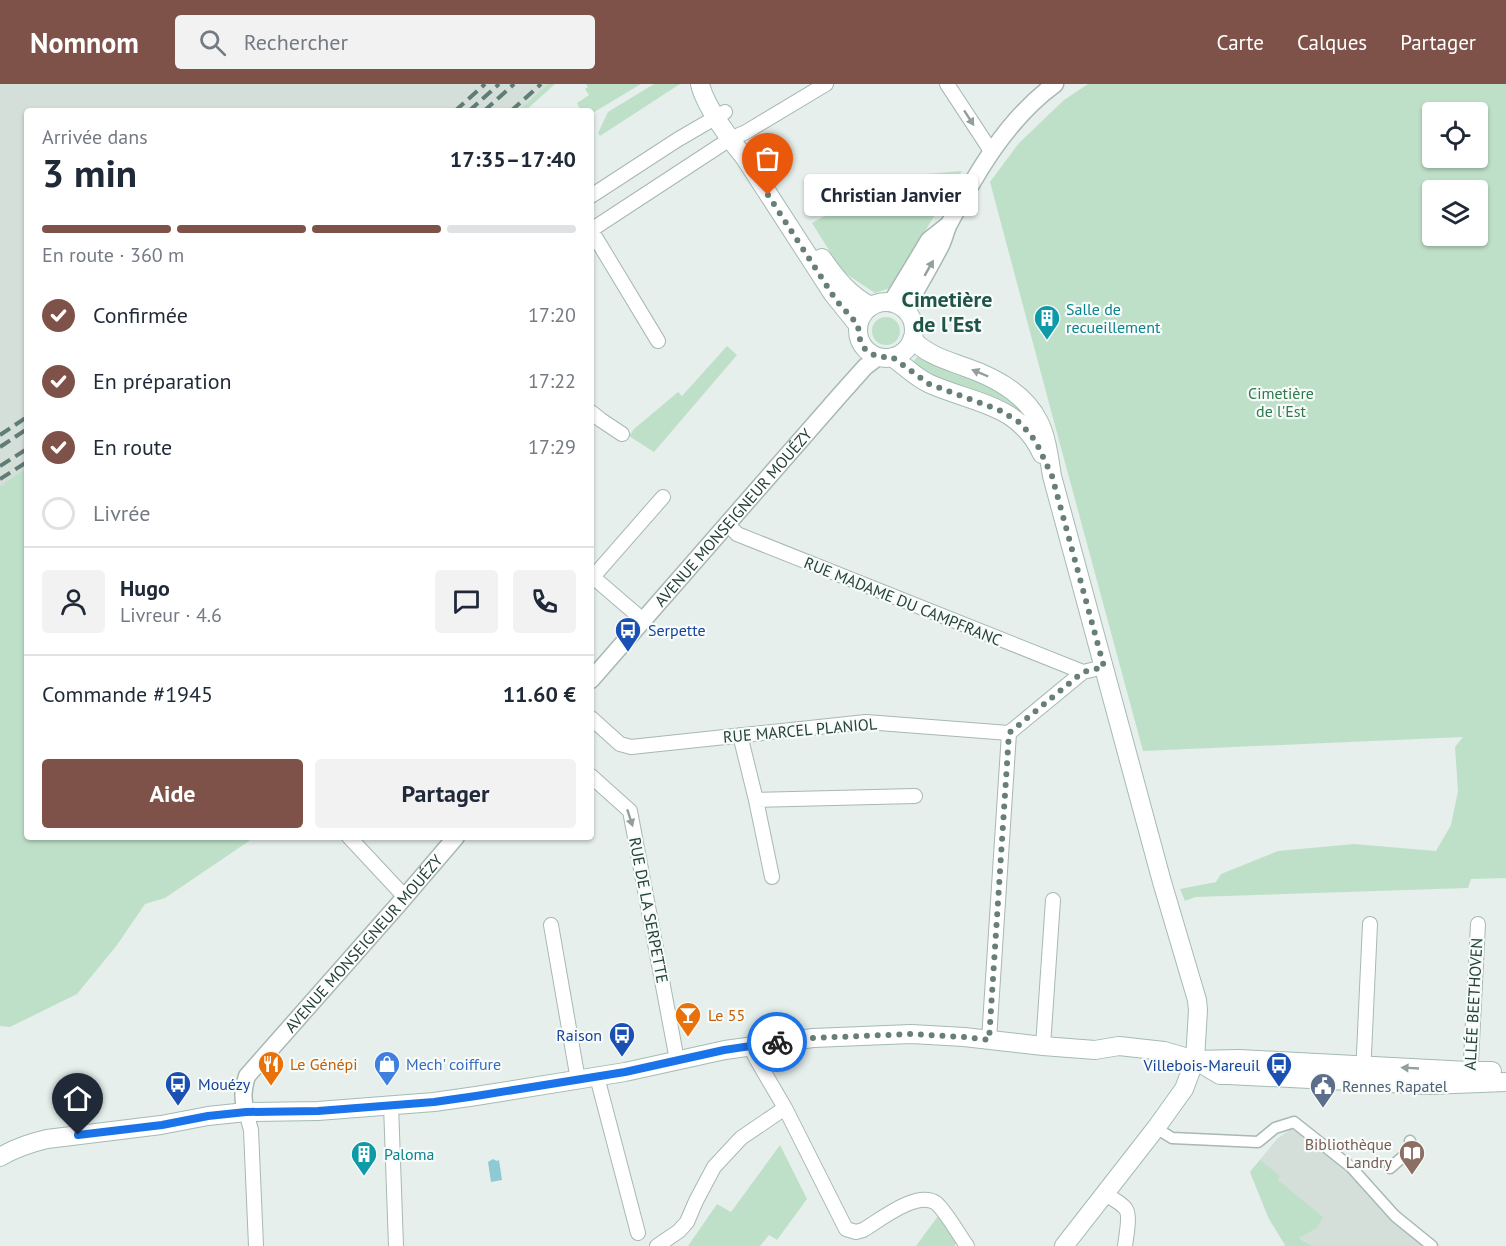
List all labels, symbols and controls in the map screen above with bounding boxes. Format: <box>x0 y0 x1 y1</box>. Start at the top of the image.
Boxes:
search box <box>175 15 595 69</box>
text: Nomnom <box>30 24 139 61</box>
icon: search <box>196 26 229 59</box>
text: Rechercher <box>244 28 348 56</box>
text: Carte <box>1217 29 1264 56</box>
text: Calques <box>1297 29 1367 56</box>
text: Partager <box>1400 29 1476 56</box>
map controls <box>1422 102 1488 246</box>
button: locate <box>1422 102 1488 168</box>
one-way arrow <box>963 110 974 126</box>
text: Arrivée dans <box>42 124 148 150</box>
pin <box>742 133 793 195</box>
icon: bag <box>751 142 784 175</box>
text: 17:35–17:40 <box>450 145 576 173</box>
text: 3 min <box>42 147 137 198</box>
callout: Christian Janvier <box>804 174 978 216</box>
button: layers <box>1422 180 1488 246</box>
text: Christian Janvier <box>821 182 961 208</box>
text: En route · 360 m <box>42 242 184 268</box>
one-way arrow <box>923 260 934 276</box>
district label: Cimetière de l'Est <box>902 285 992 338</box>
icon: check <box>42 299 75 332</box>
place label: Salle de recueillement <box>1066 299 1161 337</box>
text: Confirmée <box>93 301 188 329</box>
text: 17:20 <box>528 302 576 328</box>
building icon: Salle de recueillement <box>1032 303 1062 341</box>
icon: check <box>42 365 75 398</box>
text: En préparation <box>93 367 232 395</box>
text: 17:22 <box>528 368 576 394</box>
one-way arrow <box>971 368 989 378</box>
park label: Cimetière de l'Est <box>1248 383 1314 421</box>
street label: AVENUE MONSEIGNEUR MOUÉZY <box>650 424 816 610</box>
icon: check <box>42 431 75 464</box>
text: En route <box>93 433 172 461</box>
text: 17:29 <box>528 434 576 460</box>
text: Livrée <box>93 499 150 527</box>
street label: RUE MADAME DU CAMPFRANC <box>801 552 1005 650</box>
button: person <box>42 570 105 633</box>
button: chat <box>435 570 498 633</box>
button: phone <box>513 570 576 633</box>
text: Hugo <box>120 574 170 602</box>
text: Livreur · 4.6 <box>120 602 222 628</box>
bus stop icon: Serpette <box>613 615 643 653</box>
place label: Serpette <box>648 620 706 640</box>
text: Commande #1945 <box>42 680 213 708</box>
text: 11.60 € <box>503 680 576 708</box>
street label: RUE MARCEL PLANIOL <box>722 713 878 747</box>
button: Aide <box>42 759 303 828</box>
button: Partager <box>315 759 576 828</box>
one-way arrow <box>626 809 635 827</box>
street label: RUE DE LA SERPETTE <box>625 835 673 985</box>
street label: AVENUE MONSEIGNEUR MOUÉZY <box>280 850 447 1037</box>
street label: ALLÉE BEETHOVEN <box>1460 937 1486 1071</box>
bar icon: Le 55 <box>673 1000 703 1038</box>
place label: Le 55 <box>708 1005 745 1025</box>
courier <box>747 1012 807 1072</box>
bus stop icon: Raison <box>607 1020 637 1058</box>
place label: Raison <box>556 1025 602 1045</box>
icon: bike <box>761 1026 794 1059</box>
restaurant icon: Le Génépi <box>256 1049 286 1087</box>
shop icon: Mech' coiffure <box>372 1049 402 1087</box>
bus stop icon: Villebois-Mareuil <box>1264 1050 1294 1088</box>
place label: Le Génépi <box>290 1054 357 1074</box>
place label: Mech' coiffure <box>406 1054 501 1074</box>
place label: Villebois-Mareuil <box>1142 1055 1260 1075</box>
one-way arrow <box>1400 1063 1419 1072</box>
bus stop icon: Mouézy <box>163 1069 193 1107</box>
public building icon: Rennes Rapatel <box>1308 1071 1338 1109</box>
pin <box>52 1073 103 1135</box>
place label: Mouézy <box>198 1074 251 1094</box>
place label: Rennes Rapatel <box>1342 1076 1448 1096</box>
icon: home <box>61 1082 94 1115</box>
place label: Bibliothèque Landry <box>1305 1134 1393 1172</box>
library icon: Bibliothèque Landry <box>1397 1138 1427 1176</box>
building icon: Paloma <box>349 1139 379 1177</box>
place label: Paloma <box>384 1144 435 1164</box>

